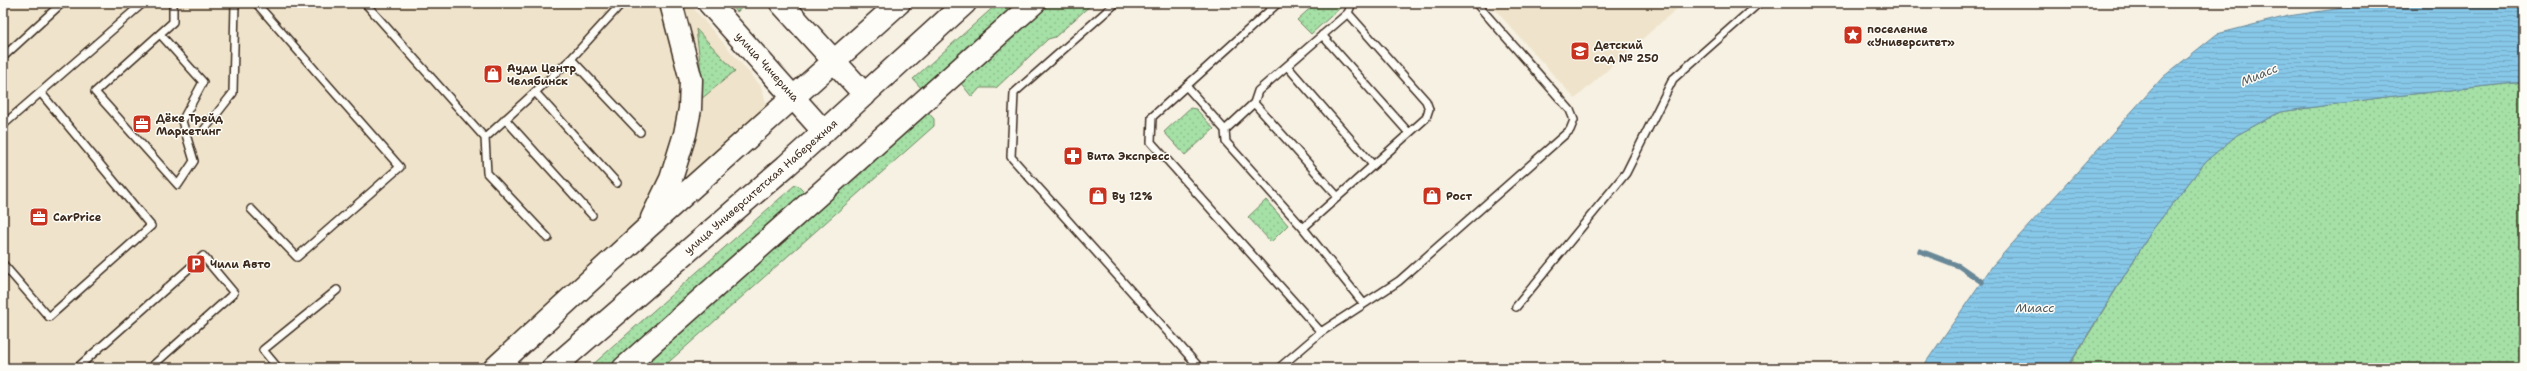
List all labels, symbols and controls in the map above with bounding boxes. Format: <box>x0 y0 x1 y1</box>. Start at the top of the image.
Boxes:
place label: поселение «Университет» <box>1867 22 1955 50</box>
place icon: поселение «Университет» <box>1842 24 1864 46</box>
street label: улица Чичерина <box>732 29 802 105</box>
place label: Детский сад № 250 <box>1594 38 1659 66</box>
school or university icon: Детский сад № 250 <box>1569 40 1591 62</box>
water label: Миасс <box>2238 60 2280 90</box>
place label: Ауди Центр Челябинск <box>507 61 576 89</box>
shop icon: Ауди Центр Челябинск <box>482 63 504 85</box>
place label: Дёке Трейд Маркетинг <box>156 111 223 139</box>
office icon: Дёке Трейд Маркетинг <box>131 113 153 135</box>
street label: улица Университетская Набережная <box>681 116 841 258</box>
pharmacy icon: Вита Экспресс <box>1062 145 1084 167</box>
place label: Вита Экспресс <box>1087 149 1170 164</box>
shop icon: Ву 12% <box>1087 185 1109 207</box>
shop icon: Рост <box>1421 185 1443 207</box>
place label: Ву 12% <box>1112 189 1153 204</box>
place label: Рост <box>1446 189 1473 204</box>
office icon: CarPrice <box>28 206 50 228</box>
place label: CarPrice <box>53 210 102 225</box>
parking icon: Чили Авто <box>185 253 207 275</box>
place label: Чили Авто <box>210 257 271 272</box>
water label: Миасс <box>2016 300 2054 316</box>

